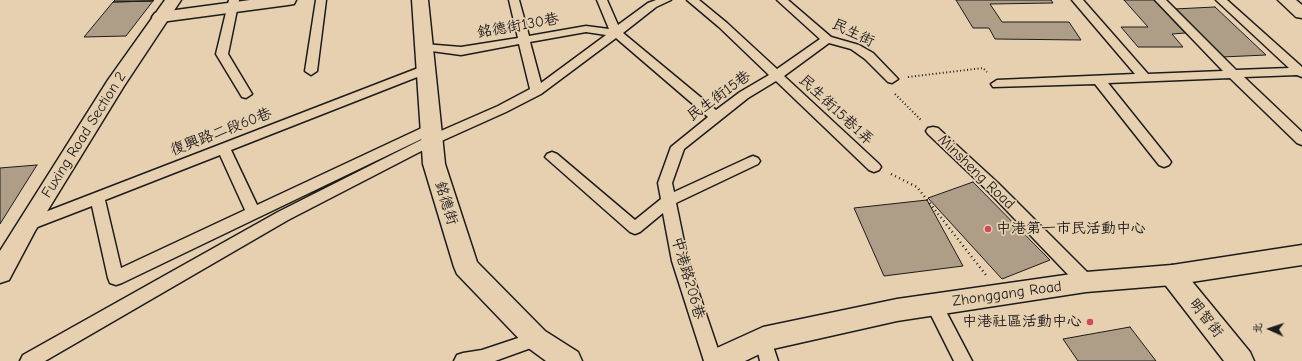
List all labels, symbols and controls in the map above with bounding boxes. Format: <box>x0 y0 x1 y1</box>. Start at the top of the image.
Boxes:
street label: 銘德街130巷 <box>476 10 560 42</box>
street label: 民生街 <box>829 15 877 51</box>
street label: 民生街15巷 <box>684 67 754 125</box>
street label: Fuxing Road Section 2 <box>38 69 130 201</box>
street label: 民生街15巷1弄 <box>795 71 877 149</box>
street label: 復興路二段60巷 <box>168 104 274 160</box>
street label: Minsheng Road <box>934 131 1018 213</box>
street label: 銘德街 <box>431 179 461 227</box>
place label: 中港第一市民活動中心 <box>996 220 1146 238</box>
marker: 中港第一市民活動中心 <box>983 224 993 234</box>
street label: 中港路206巷 <box>668 235 708 321</box>
street label: Zhonggang Road <box>951 277 1063 311</box>
street label: 明智街 <box>1185 295 1227 341</box>
north arrow <box>1250 309 1290 349</box>
place label: 中港社區活動中心 <box>962 313 1082 331</box>
marker: 中港社區活動中心 <box>1085 317 1095 327</box>
text: 北 <box>1251 323 1264 334</box>

